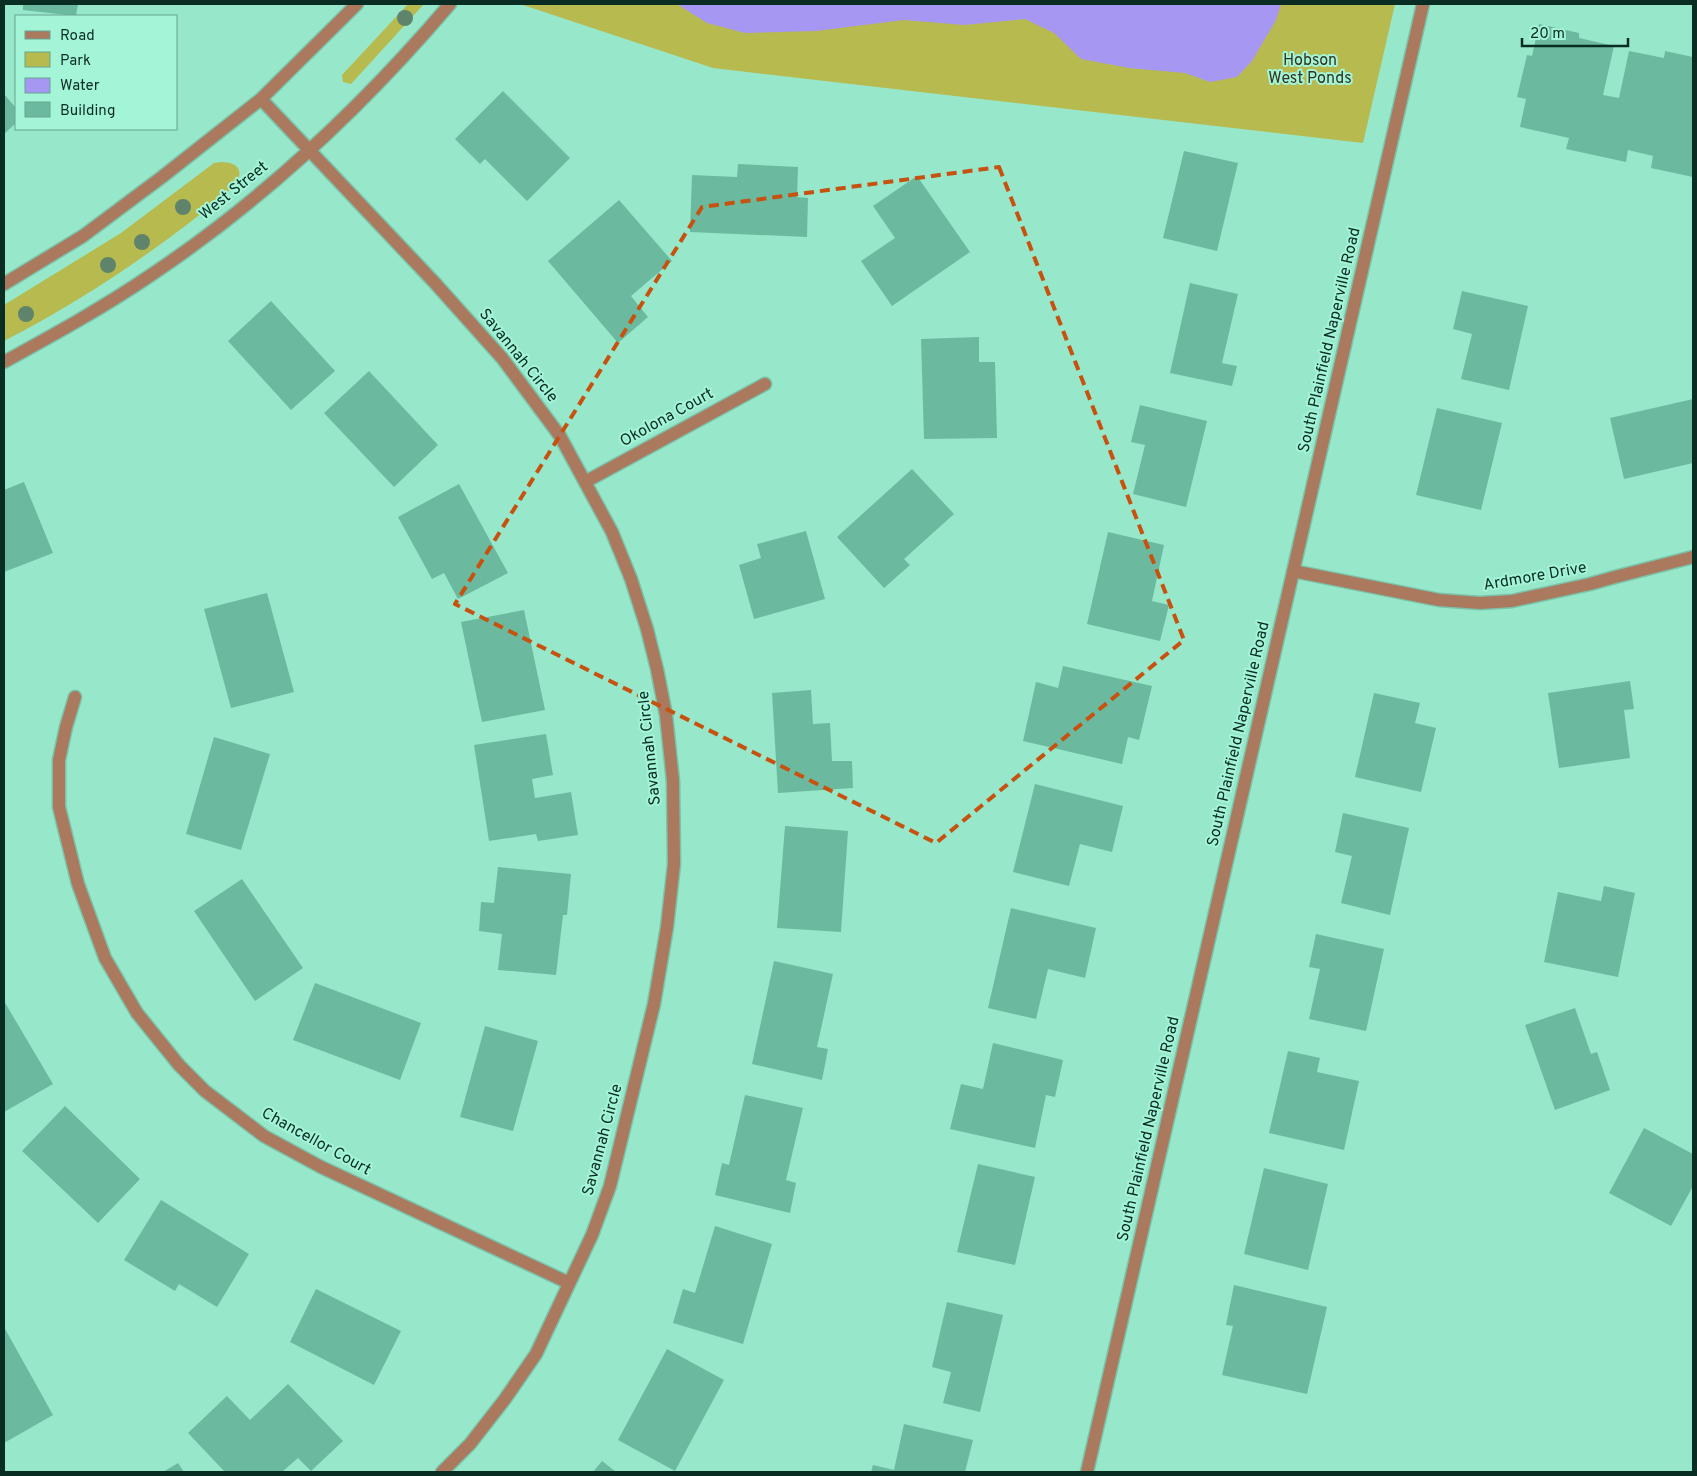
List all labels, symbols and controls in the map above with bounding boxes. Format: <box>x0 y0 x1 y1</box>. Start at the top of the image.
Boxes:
legend <box>15 15 178 130</box>
scale bar <box>1522 15 1628 47</box>
text: 20 m <box>1530 25 1565 44</box>
text: Road <box>60 27 95 46</box>
park label: Hobson West Ponds <box>1268 51 1352 89</box>
text: Park <box>60 52 91 71</box>
text: Water <box>60 77 100 96</box>
text: Building <box>60 102 115 121</box>
street label: West Street <box>196 157 272 225</box>
street label: South Plainfield Naperville Road <box>1294 226 1366 454</box>
street label: Savannah Circle <box>474 305 562 407</box>
street label: Okolona Court <box>617 384 717 452</box>
street label: Ardmore Drive <box>1482 558 1588 596</box>
street label: South Plainfield Naperville Road <box>1203 620 1275 848</box>
street label: Savannah Circle <box>634 690 666 806</box>
street label: South Plainfield Naperville Road <box>1113 1015 1185 1243</box>
street label: Savannah Circle <box>578 1082 628 1198</box>
street label: Chancellor Court <box>258 1104 374 1180</box>

